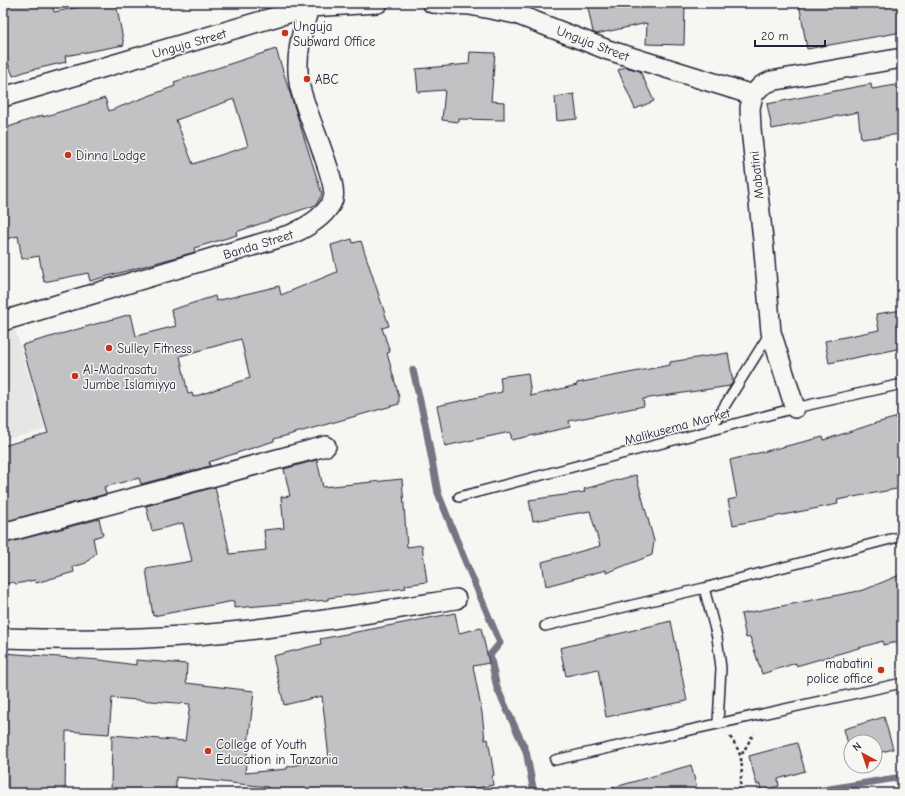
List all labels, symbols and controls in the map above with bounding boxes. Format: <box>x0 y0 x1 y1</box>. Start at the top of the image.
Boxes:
place label: Unguja Subward Office <box>293 19 376 49</box>
scale bar <box>755 22 825 48</box>
street label: Unguja Street <box>554 23 632 65</box>
street label: Unguja Street <box>150 25 229 61</box>
marker: Unguja Subward Office <box>280 28 290 38</box>
text: 20 m <box>761 29 789 43</box>
place label: ABC <box>315 72 339 87</box>
marker: ABC <box>302 74 312 84</box>
place label: Dinna Lodge <box>76 148 146 163</box>
marker: Dinna Lodge <box>63 150 73 160</box>
street label: Mabatini <box>747 150 766 200</box>
street label: Banda Street <box>221 226 296 262</box>
place label: Sulley Fitness <box>117 341 192 356</box>
marker: Sulley Fitness <box>104 343 114 353</box>
place label: Al-Madrasatu Jumbe Islamiyya <box>83 362 176 392</box>
marker: Al-Madrasatu Jumbe Islamiyya <box>70 371 80 381</box>
street label: Malikusema Market <box>623 405 733 448</box>
place label: mabatini police office <box>806 656 873 686</box>
marker: mabatini police office <box>876 665 886 675</box>
north arrow <box>843 734 883 774</box>
place label: College of Youth Education in Tanzania <box>216 737 338 767</box>
text: N <box>850 739 864 754</box>
marker: College of Youth Education in Tanzania <box>203 746 213 756</box>

